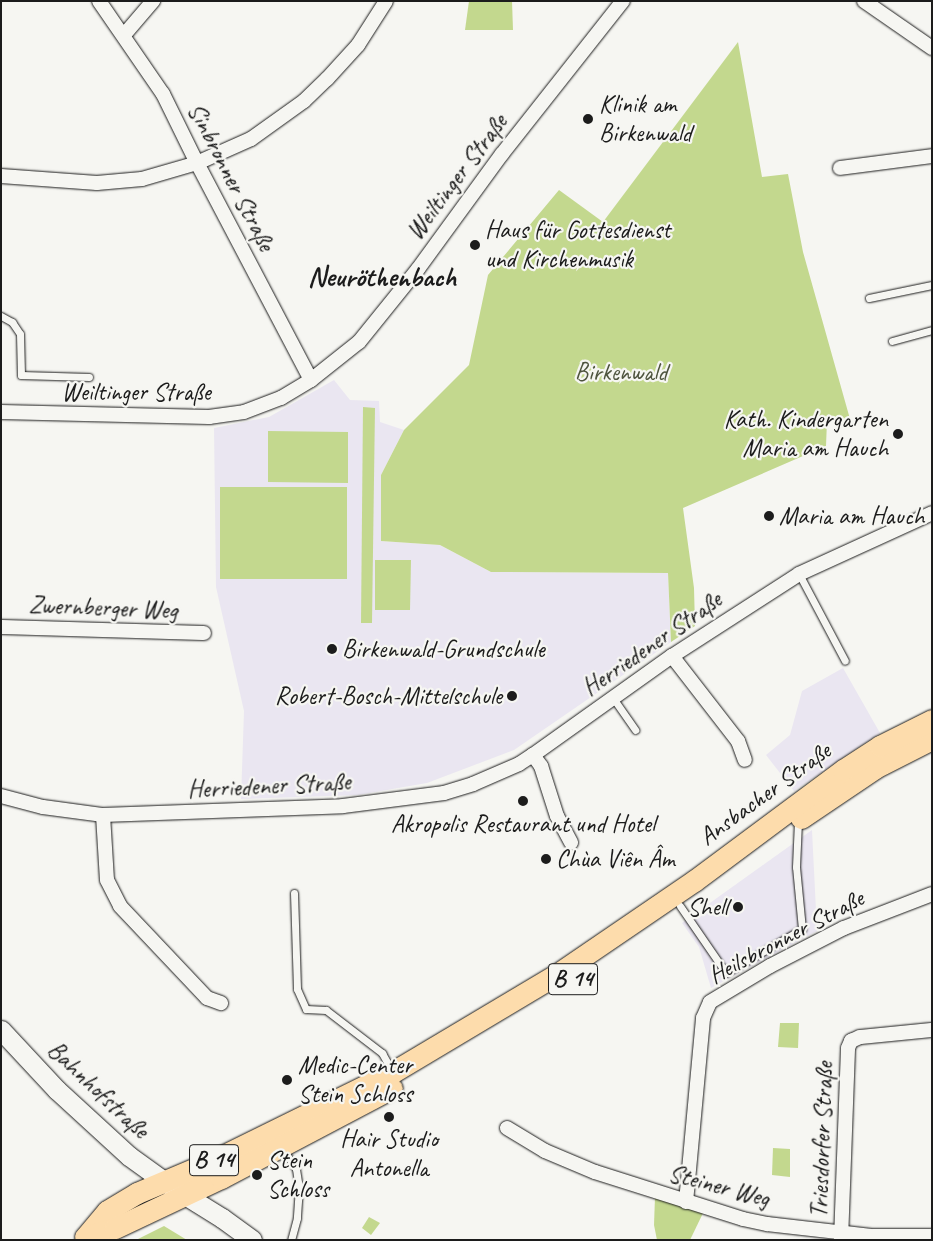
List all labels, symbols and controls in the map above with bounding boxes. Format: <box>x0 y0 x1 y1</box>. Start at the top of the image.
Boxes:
place label: Klinik am Birkenwald <box>599 90 692 149</box>
street label: Sinbronner Straße <box>181 98 281 256</box>
street label: Weiltinger Straße <box>400 108 514 246</box>
marker: Klinik am Birkenwald <box>581 112 595 126</box>
place label: Haus für Gottesdienst und Kirchenmusik <box>485 216 670 275</box>
marker: Haus für Gottesdienst und Kirchenmusik <box>469 239 481 251</box>
district label: Neuröthenbach <box>308 260 456 294</box>
park label: Birkenwald <box>575 357 667 387</box>
street label: Weiltinger Straße <box>61 377 211 407</box>
place label: Kath. Kindergarten Maria am Hauch <box>724 405 888 464</box>
marker: Kath. Kindergarten Maria am Hauch <box>892 428 904 440</box>
place label: Maria am Hauch <box>779 501 923 531</box>
marker: Maria am Hauch <box>763 510 775 522</box>
street label: Herriedener Straße <box>576 585 728 703</box>
street label: Zwernberger Weg <box>28 590 178 626</box>
place label: Birkenwald-Grundschule <box>342 634 545 664</box>
marker: Birkenwald-Grundschule <box>326 643 338 655</box>
place label: Robert-Bosch-Mittelschule <box>275 681 502 711</box>
marker: Robert-Bosch-Mittelschule <box>506 690 518 702</box>
street label: Ansbacher Straße <box>693 736 837 852</box>
street label: Herriedener Straße <box>186 767 352 805</box>
marker: Akropolis Restaurant und Hotel <box>517 795 529 807</box>
place label: Akropolis Restaurant und Hotel <box>391 809 655 839</box>
place label: Chùa Viên Âm <box>556 844 675 874</box>
marker: Chùa Viên Âm <box>540 853 552 865</box>
street label: Heilsbronner Straße <box>703 883 869 991</box>
place label: Shell <box>687 892 728 922</box>
marker: Shell <box>732 901 744 913</box>
road number: B 14 <box>548 958 598 1001</box>
street label: Bahnhofstraße <box>41 1035 155 1145</box>
place label: Medic-Center Stein Schloss <box>298 1051 412 1110</box>
street label: Triesdorfer Straße <box>804 1061 840 1219</box>
marker: Medic-Center Stein Schloss <box>280 1073 294 1087</box>
marker: Hair Studio Antonella <box>383 1111 395 1123</box>
place label: Hair Studio Antonella <box>340 1125 438 1184</box>
road number: B 14 <box>189 1138 239 1182</box>
place label: Stein Schloss <box>267 1146 329 1205</box>
street label: Steiner Weg <box>665 1158 773 1214</box>
marker: Stein Schloss <box>251 1169 263 1181</box>

